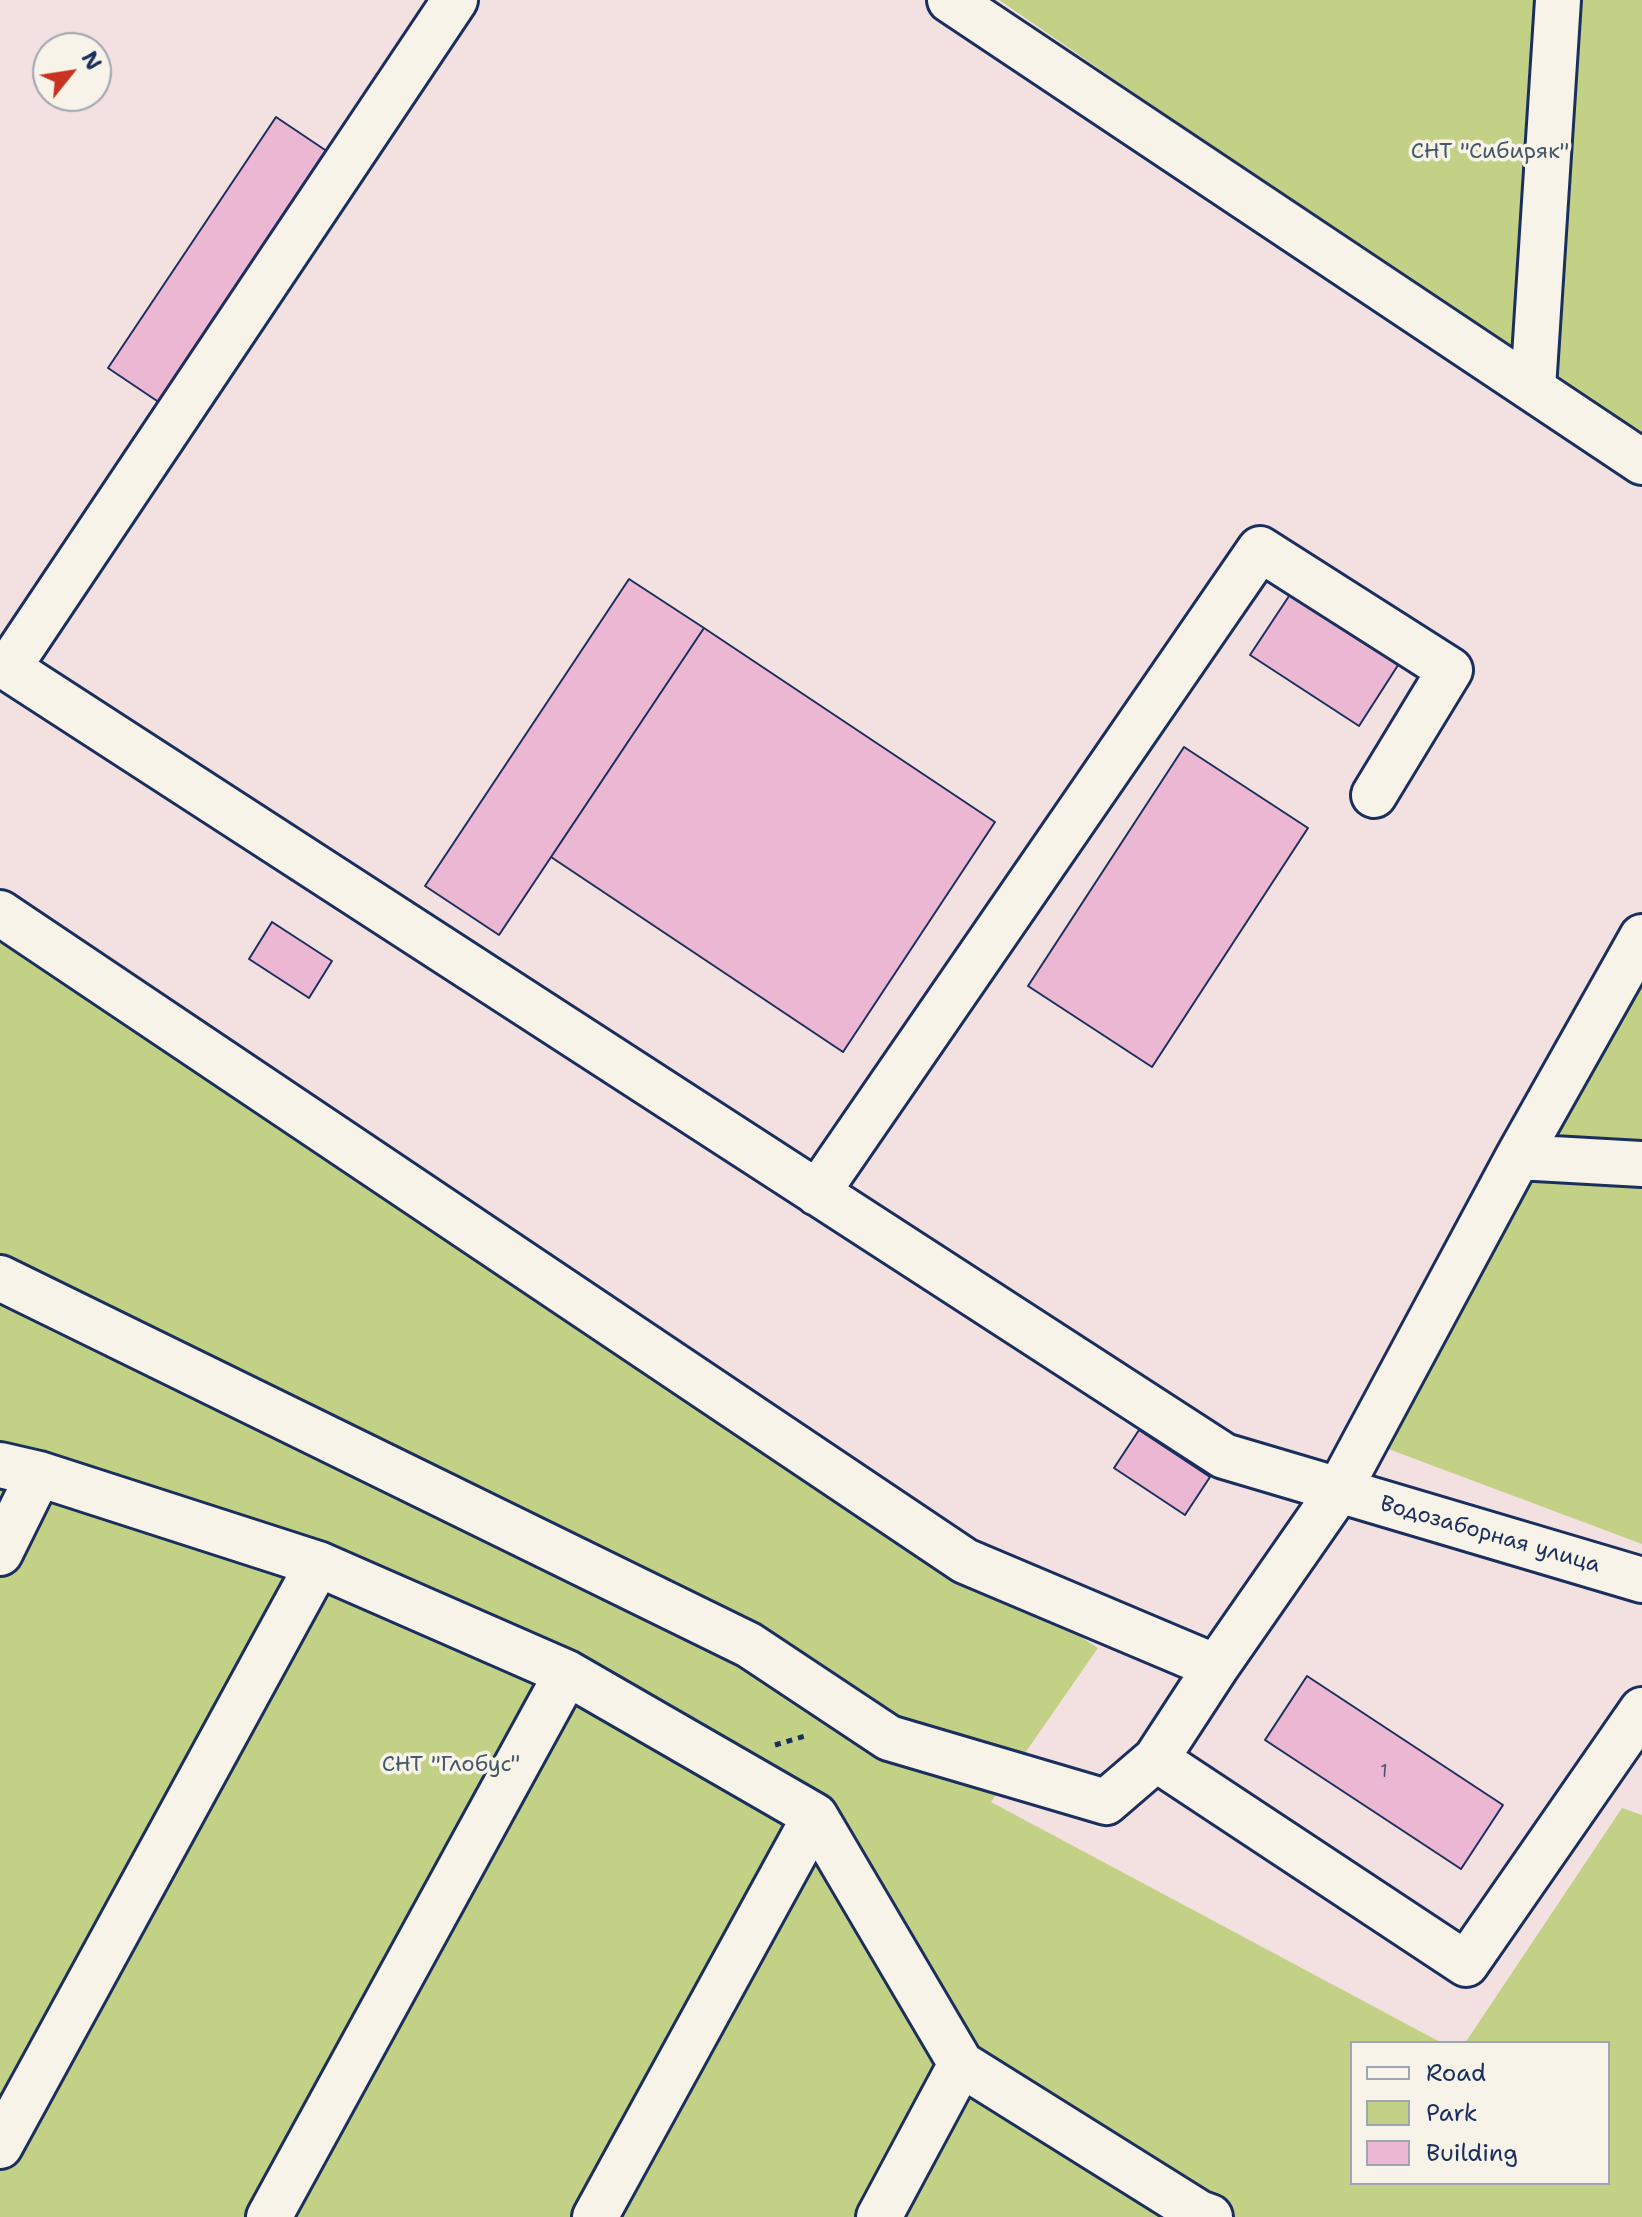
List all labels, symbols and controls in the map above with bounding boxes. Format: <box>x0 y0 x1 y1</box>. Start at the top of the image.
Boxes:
north arrow <box>32 32 112 112</box>
text: N <box>75 46 108 76</box>
park label: СНТ "Сибиряк" <box>1411 139 1569 165</box>
street label: Водозаборная улица <box>1377 1491 1603 1579</box>
park label: СНТ "Глобус" <box>382 1752 520 1778</box>
house number: 1 <box>1380 1761 1388 1783</box>
legend <box>1350 2041 1610 2185</box>
text: Road <box>1426 2057 1486 2089</box>
text: Park <box>1426 2097 1478 2129</box>
text: Building <box>1426 2137 1518 2169</box>

